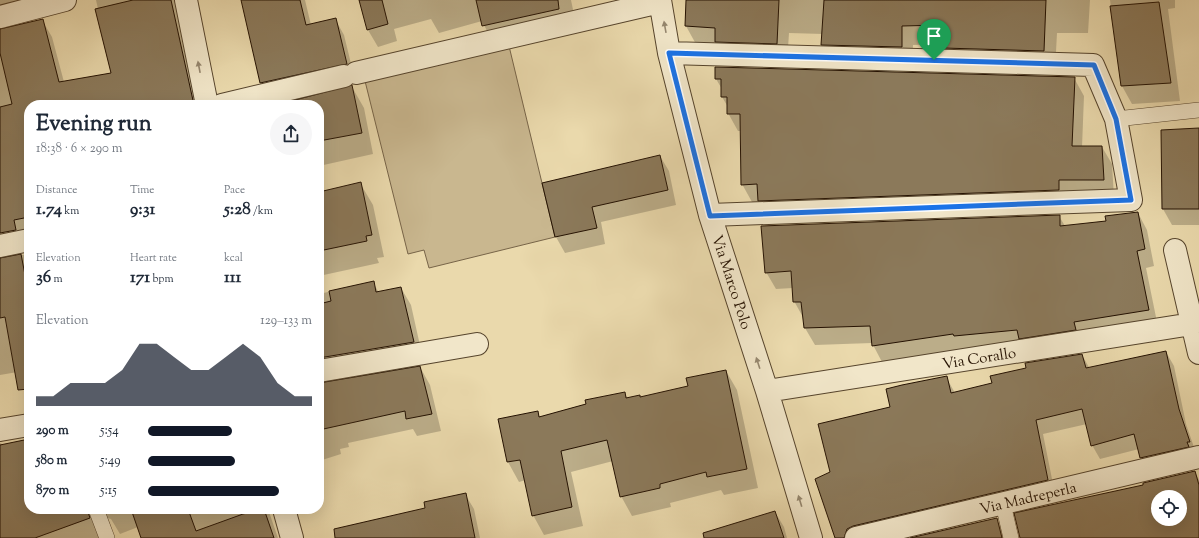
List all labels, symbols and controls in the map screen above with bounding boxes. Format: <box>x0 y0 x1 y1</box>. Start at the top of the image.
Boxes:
pin <box>917 19 951 60</box>
one-way arrow <box>661 21 667 33</box>
icon: arrive <box>923 25 945 47</box>
one-way arrow <box>196 61 202 73</box>
text: Evening run <box>36 109 152 141</box>
button: share <box>270 113 312 155</box>
text: 18:38 · 6 × 290 m <box>36 140 123 158</box>
text: Distance <box>36 182 77 198</box>
text: Time <box>130 182 154 198</box>
text: Pace <box>224 182 245 198</box>
text: 1.74 <box>36 198 62 222</box>
text: 9:31 <box>130 198 155 222</box>
text: 5:28 <box>224 198 251 222</box>
text: km <box>62 203 79 219</box>
text: /km <box>251 203 273 219</box>
street label: Via Marco Polo <box>705 233 756 332</box>
text: Elevation <box>36 250 81 266</box>
text: Heart rate <box>130 250 177 266</box>
text: kcal <box>224 250 243 266</box>
text: 36 <box>36 266 51 290</box>
text: 171 <box>130 266 150 290</box>
text: 111 <box>224 266 241 290</box>
text: m <box>51 271 63 287</box>
text: bpm <box>150 271 174 287</box>
text: Elevation <box>36 312 89 330</box>
text: 129–133 m <box>260 312 312 330</box>
street label: Via Corallo <box>941 343 1018 376</box>
one-way arrow <box>755 357 761 369</box>
text: 290 m <box>36 422 69 440</box>
text: 5:54 <box>100 422 119 440</box>
text: 580 m <box>36 452 67 470</box>
text: 5:49 <box>100 452 121 470</box>
street label: Via Madreperla <box>978 478 1079 521</box>
text: 870 m <box>36 482 69 500</box>
text: 5:15 <box>100 482 117 500</box>
map controls <box>1151 490 1187 526</box>
button: locate <box>1151 490 1187 526</box>
one-way arrow <box>797 494 803 506</box>

